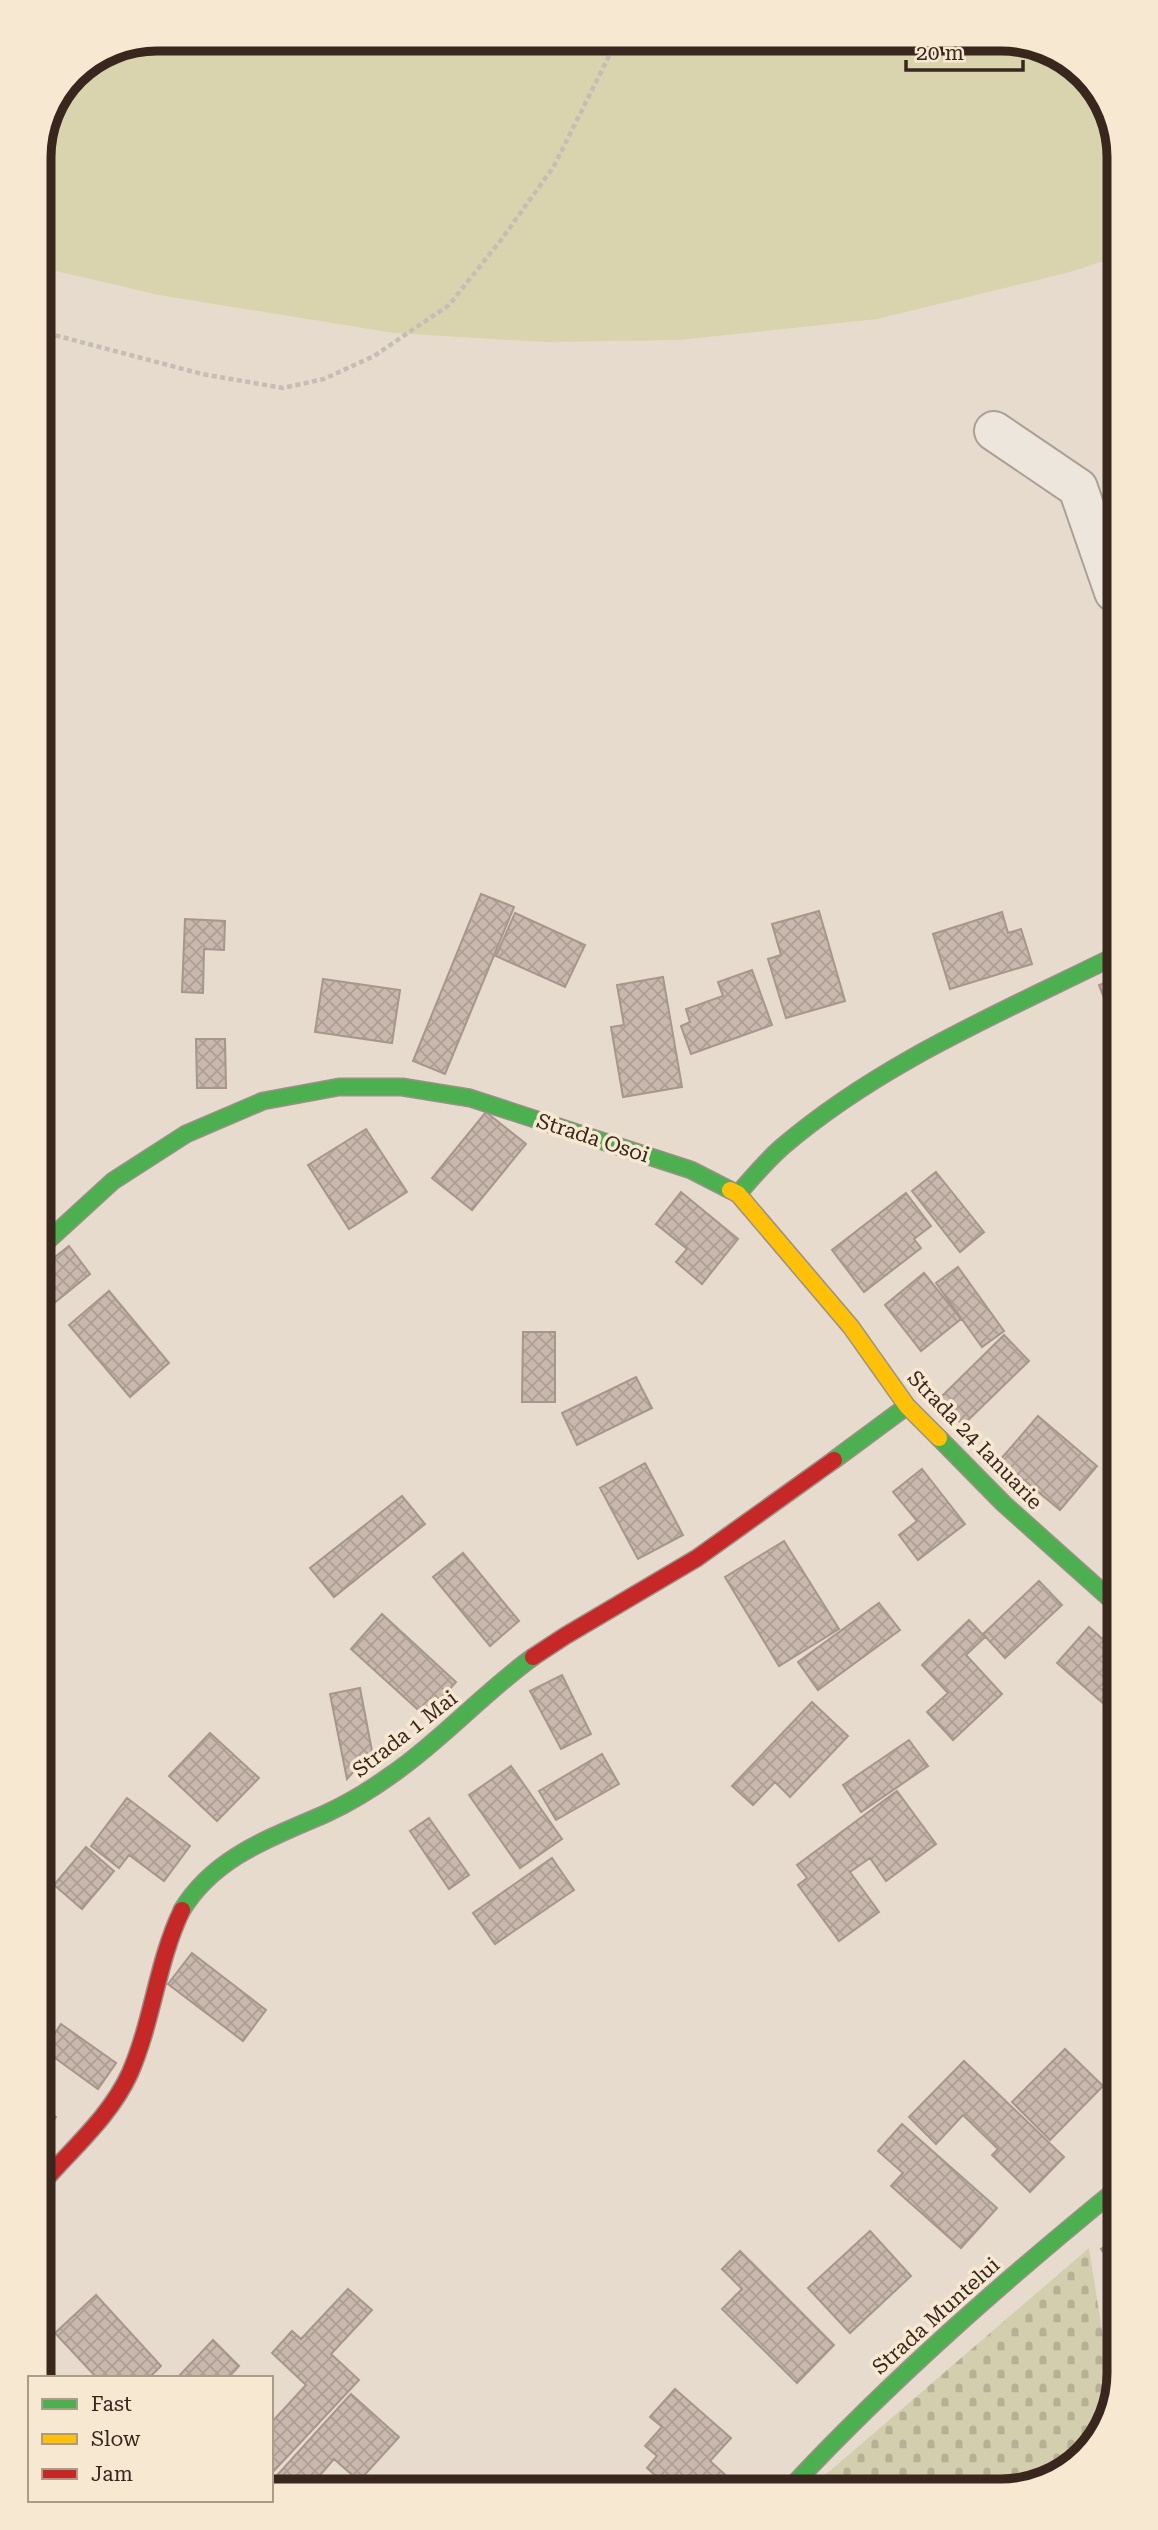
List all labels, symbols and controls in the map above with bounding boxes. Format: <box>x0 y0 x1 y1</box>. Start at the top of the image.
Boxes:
scale bar <box>906 28 1023 72</box>
text: 20 m <box>916 41 964 65</box>
street label: Strada Osoi <box>534 1109 652 1168</box>
street label: Strada 24 Ianuarie <box>903 1366 1047 1514</box>
street label: Strada 1 Mai <box>348 1686 462 1782</box>
street label: Strada Muntelui <box>868 2253 1005 2379</box>
legend <box>28 2376 273 2502</box>
text: Fast <box>91 2392 132 2416</box>
text: Slow <box>91 2427 141 2451</box>
text: Jam <box>91 2462 133 2486</box>

